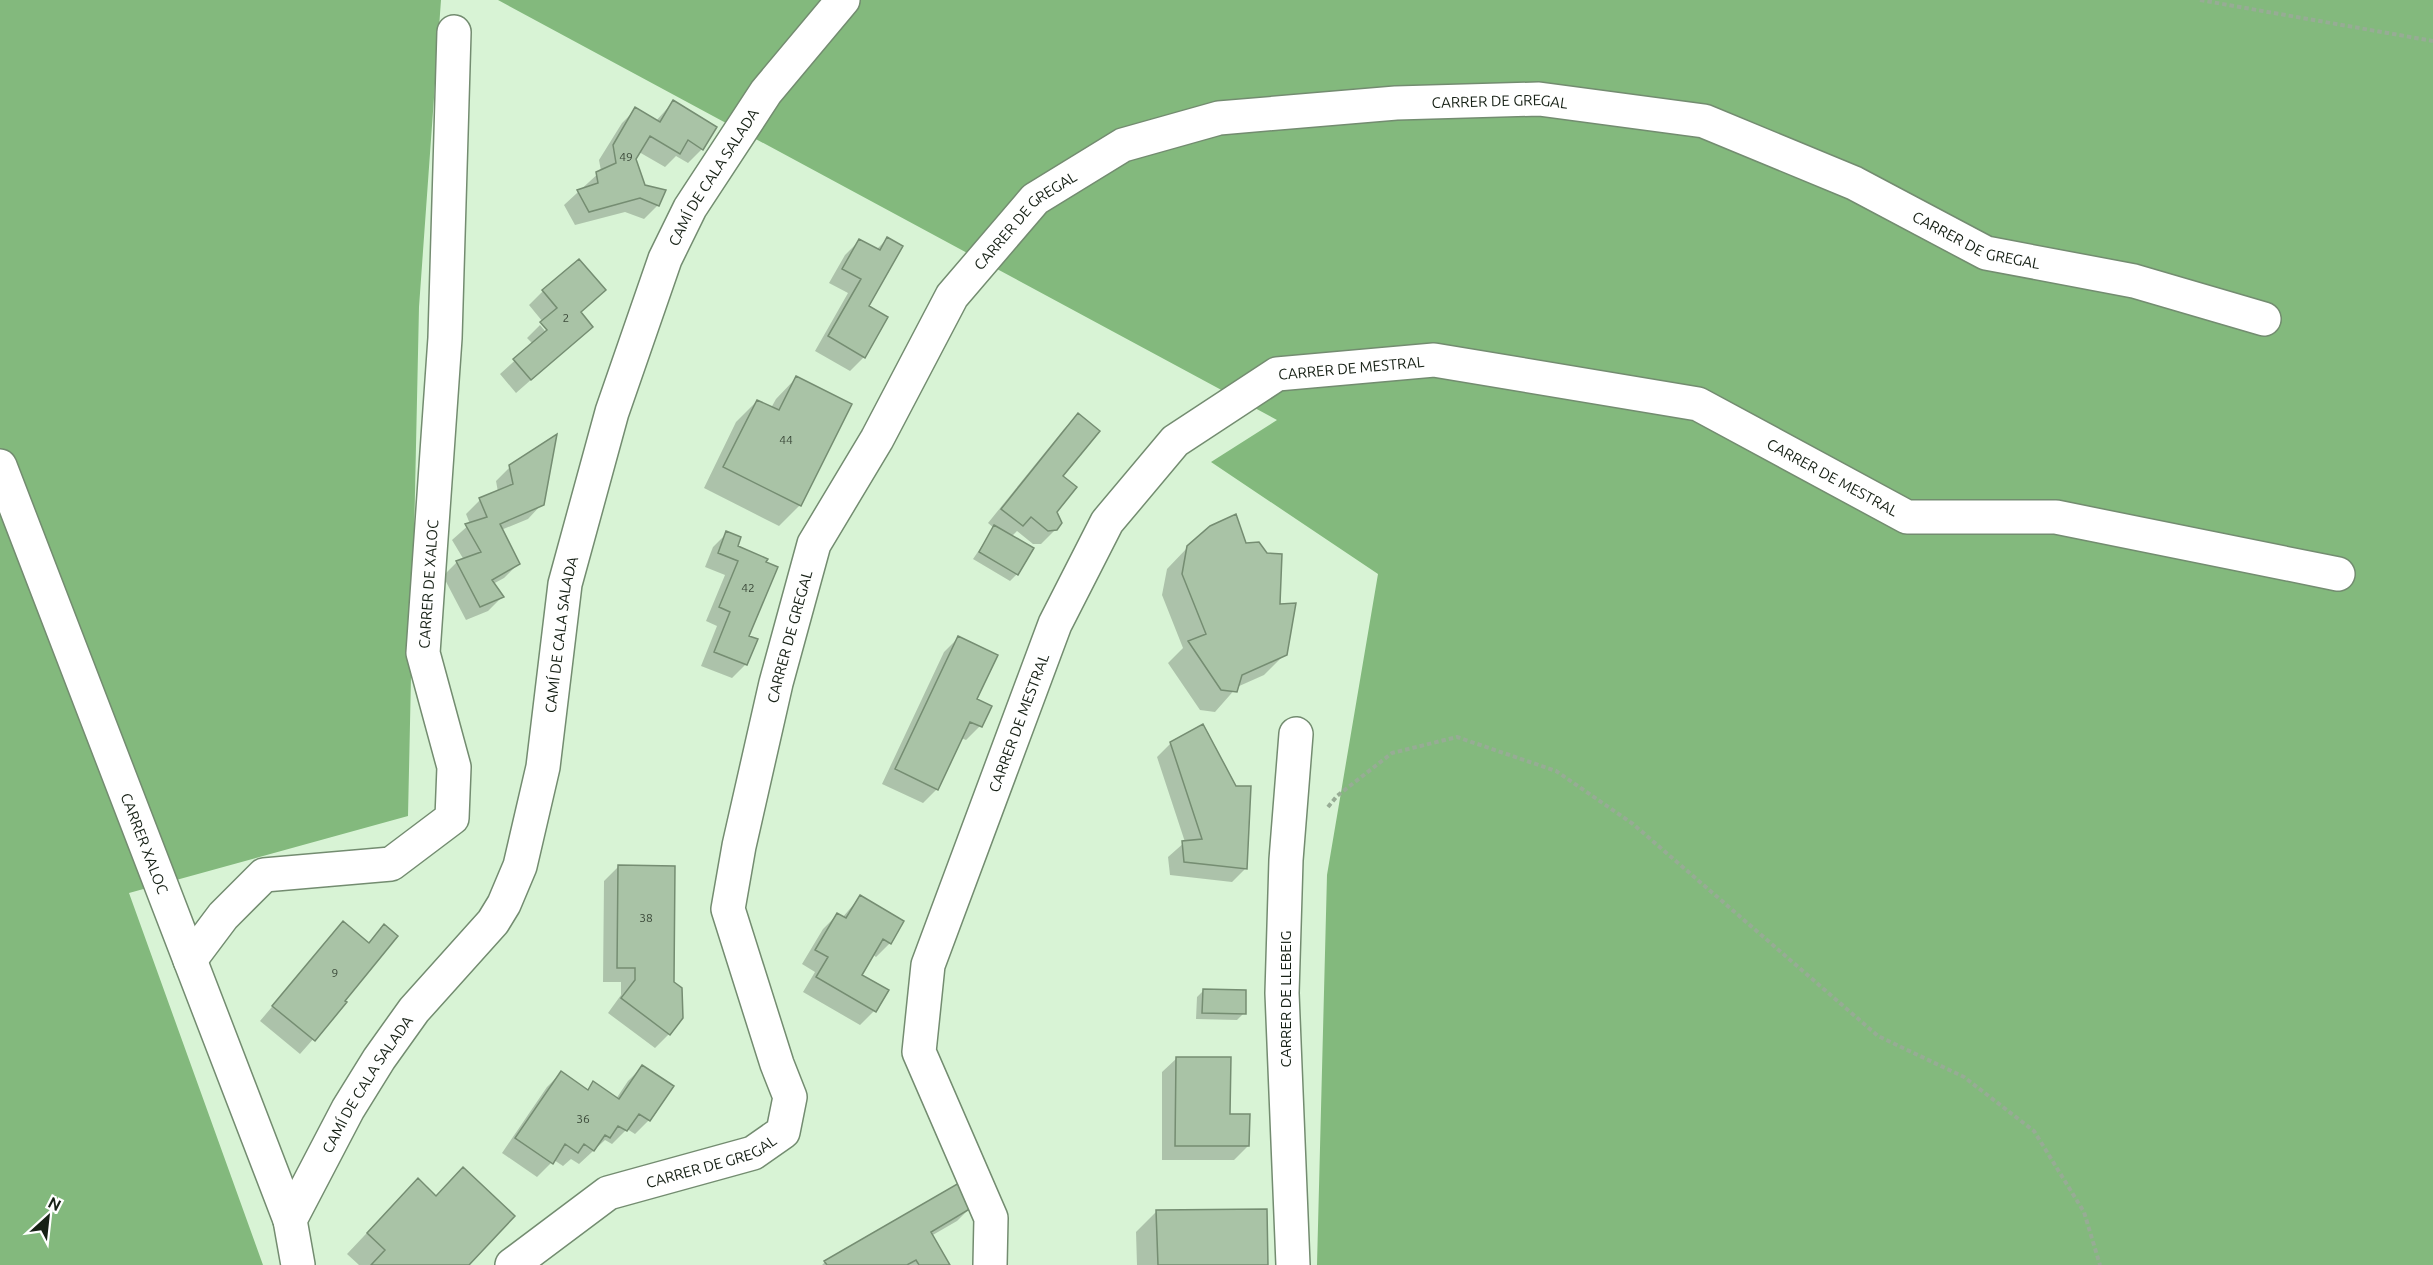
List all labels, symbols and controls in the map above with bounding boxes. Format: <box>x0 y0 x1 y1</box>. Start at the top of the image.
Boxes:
street label: CARRER DE GREGAL <box>1431 90 1569 111</box>
street label: CAMÍ DE CALA SALADA <box>664 105 762 248</box>
house number: 49 <box>619 150 633 163</box>
street label: CARRER DE GREGAL <box>970 167 1080 273</box>
street label: CARRER DE GREGAL <box>1910 207 2042 272</box>
house number: 2 <box>563 311 569 324</box>
street label: CARRER DE MESTRAL <box>1277 352 1425 382</box>
house number: 44 <box>779 433 793 446</box>
street label: CARRER DE MESTRAL <box>1764 435 1902 519</box>
street label: CARRER DE XALOC <box>415 519 441 649</box>
street label: CAMÍ DE CALA SALADA <box>541 554 581 714</box>
street label: CARRER DE GREGAL <box>763 568 815 705</box>
house number: 42 <box>741 581 755 594</box>
street label: CARRER DE MESTRAL <box>985 651 1052 794</box>
street label: CARRER XALOC <box>118 790 172 896</box>
house number: 38 <box>639 911 653 924</box>
street label: CARRER DE LLEBEIG <box>1277 930 1294 1068</box>
house number: 9 <box>332 966 338 979</box>
street label: CAMÍ DE CALA SALADA <box>318 1012 416 1156</box>
house number: 36 <box>576 1112 590 1125</box>
street label: CARRER DE GREGAL <box>644 1131 779 1191</box>
north arrow <box>18 1187 78 1247</box>
text: N <box>45 1193 64 1214</box>

